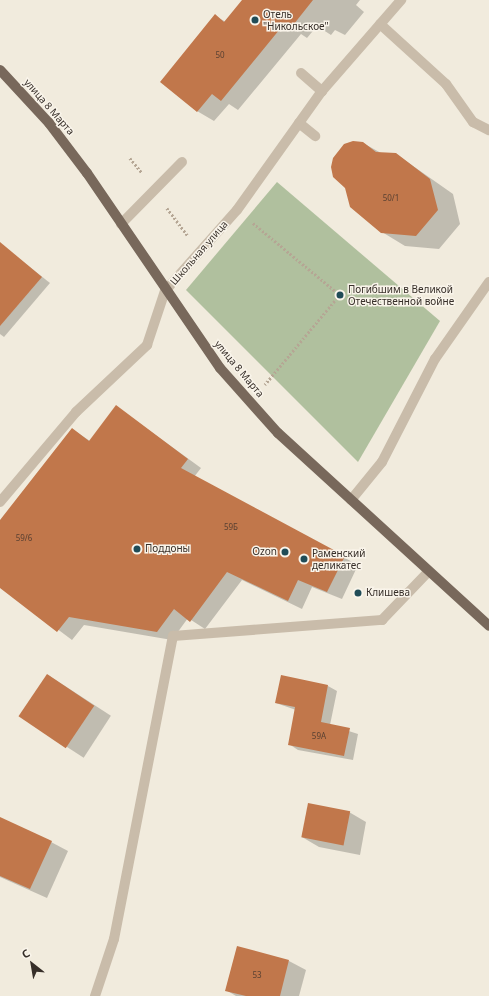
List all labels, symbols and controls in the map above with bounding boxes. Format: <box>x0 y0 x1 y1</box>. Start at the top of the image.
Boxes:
place label: Отель "Никольское" <box>263 8 329 32</box>
marker: Отель "Никольское" <box>250 15 260 25</box>
house number: 50 <box>215 50 225 60</box>
street label: улица 8 Марта <box>21 77 77 137</box>
house number: 50/1 <box>383 193 399 203</box>
street label: Школьная улица <box>168 218 230 288</box>
place label: Погибшим в Великой Отечественной войне <box>348 283 454 306</box>
marker: Погибшим в Великой Отечественной войне <box>335 290 345 300</box>
street label: улица 8 Марта <box>212 338 266 400</box>
house number: 59Б <box>224 522 238 532</box>
house number: 59/6 <box>16 533 32 543</box>
place label: Поддоны <box>145 543 190 555</box>
marker: Поддоны <box>132 544 142 554</box>
place label: Ozon <box>252 546 277 558</box>
marker: Ozon <box>280 547 290 557</box>
place label: Раменский деликатес <box>312 547 365 570</box>
marker: Раменский деликатес <box>299 554 309 564</box>
place label: Клишева <box>366 587 410 599</box>
marker: Клишева <box>353 588 363 598</box>
house number: 59А <box>312 731 326 741</box>
north arrow <box>12 944 52 984</box>
text: С <box>19 945 32 962</box>
house number: 53 <box>252 970 262 980</box>

